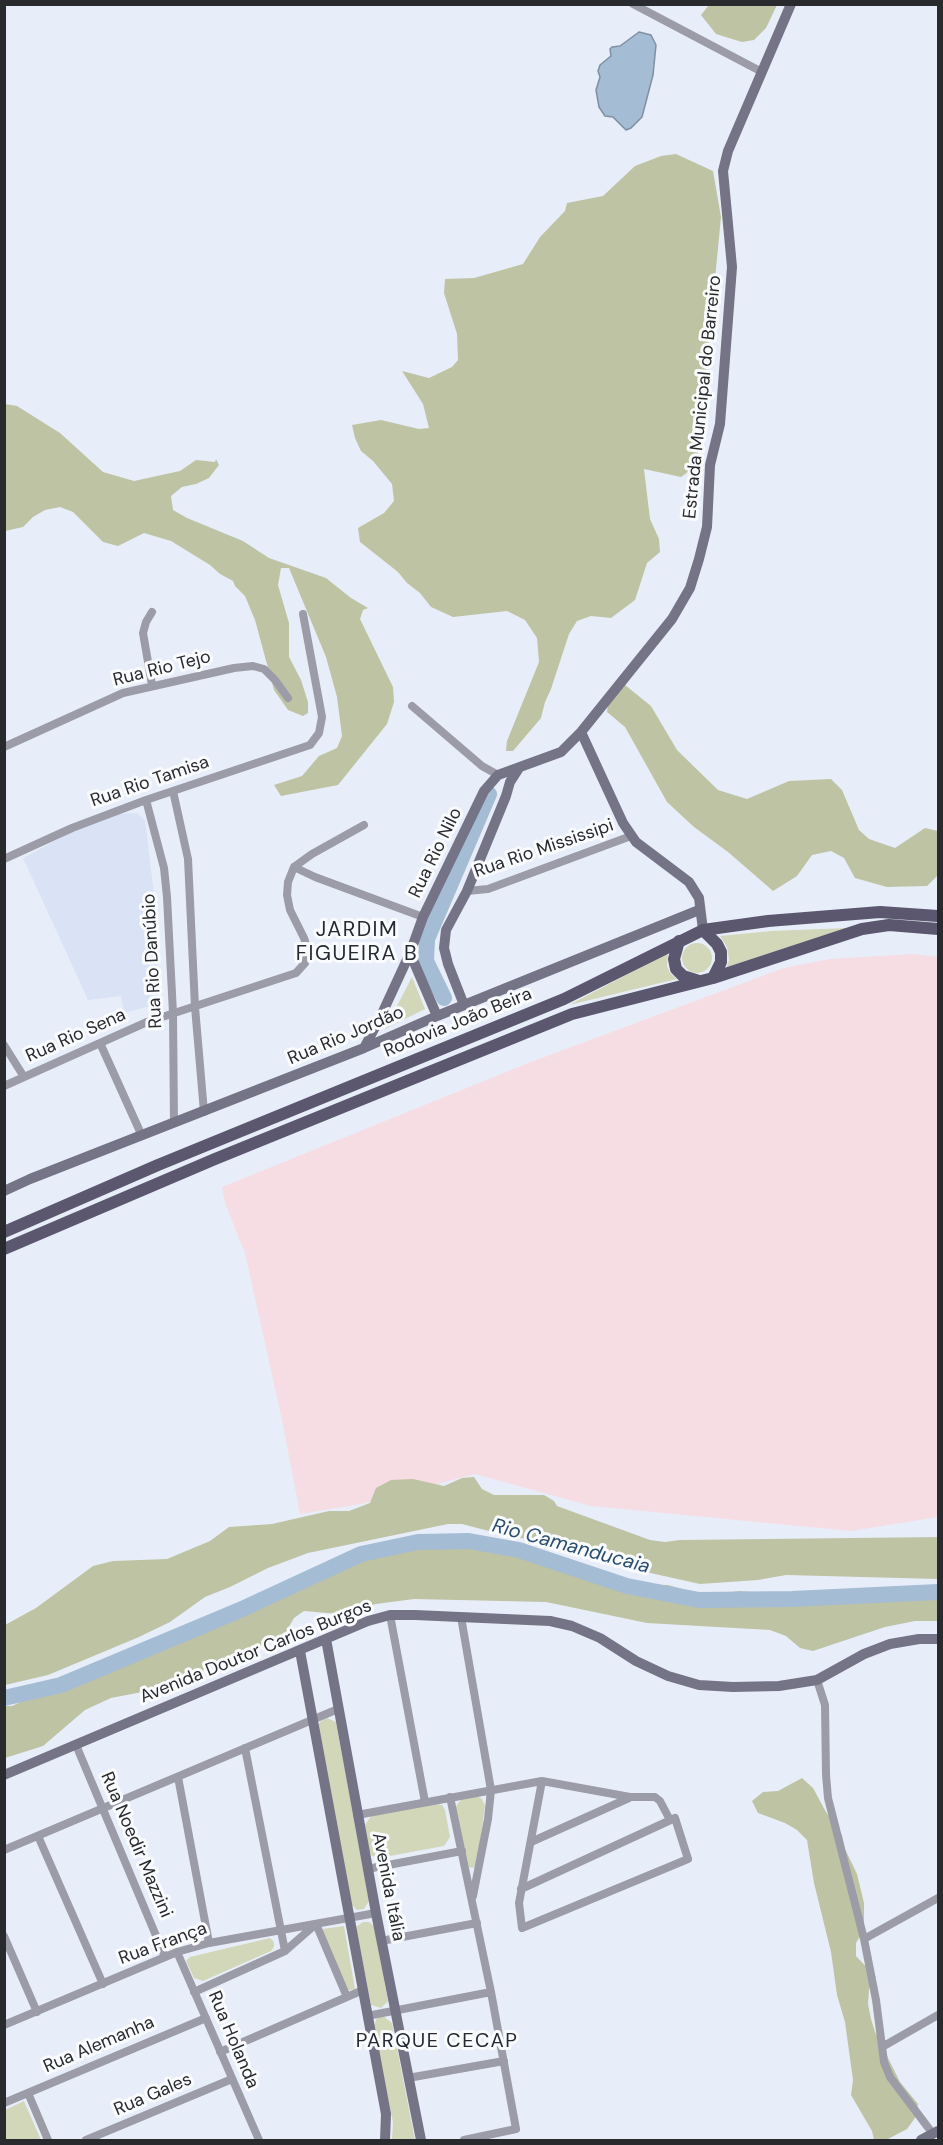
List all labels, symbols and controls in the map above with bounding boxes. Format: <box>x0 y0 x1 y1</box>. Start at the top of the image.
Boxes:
street label: Estrada Municipal do Barreiro <box>679 274 727 520</box>
street label: Rua Rio Tejo <box>111 646 213 692</box>
street label: Rua Rio Tamisa <box>88 752 212 812</box>
street label: Rua Rio Nilo <box>405 804 467 902</box>
street label: Rua Rio Mississipi <box>472 815 616 883</box>
street label: Rua Rio Danúbio <box>139 893 167 1029</box>
district label: JARDIM FIGUEIRA B <box>296 917 418 967</box>
street label: Rodovia João Beira <box>381 983 535 1063</box>
street label: Rua Rio Jordão <box>285 1002 407 1070</box>
street label: Rua Rio Sena <box>23 1004 129 1068</box>
water label: Rio Camanducaia <box>490 1514 652 1580</box>
street label: Avenida Doutor Carlos Burgos <box>137 1596 375 1708</box>
street label: Rua Noedir Mazzini <box>96 1769 176 1921</box>
street label: Avenida Itália <box>367 1831 409 1943</box>
street label: Rua França <box>116 1918 210 1970</box>
street label: Rua Holanda <box>203 1988 263 2092</box>
street label: Rua Alemanha <box>40 2012 158 2078</box>
district label: PARQUE CECAP <box>356 2030 518 2054</box>
street label: Rua Gales <box>111 2069 195 2121</box>

